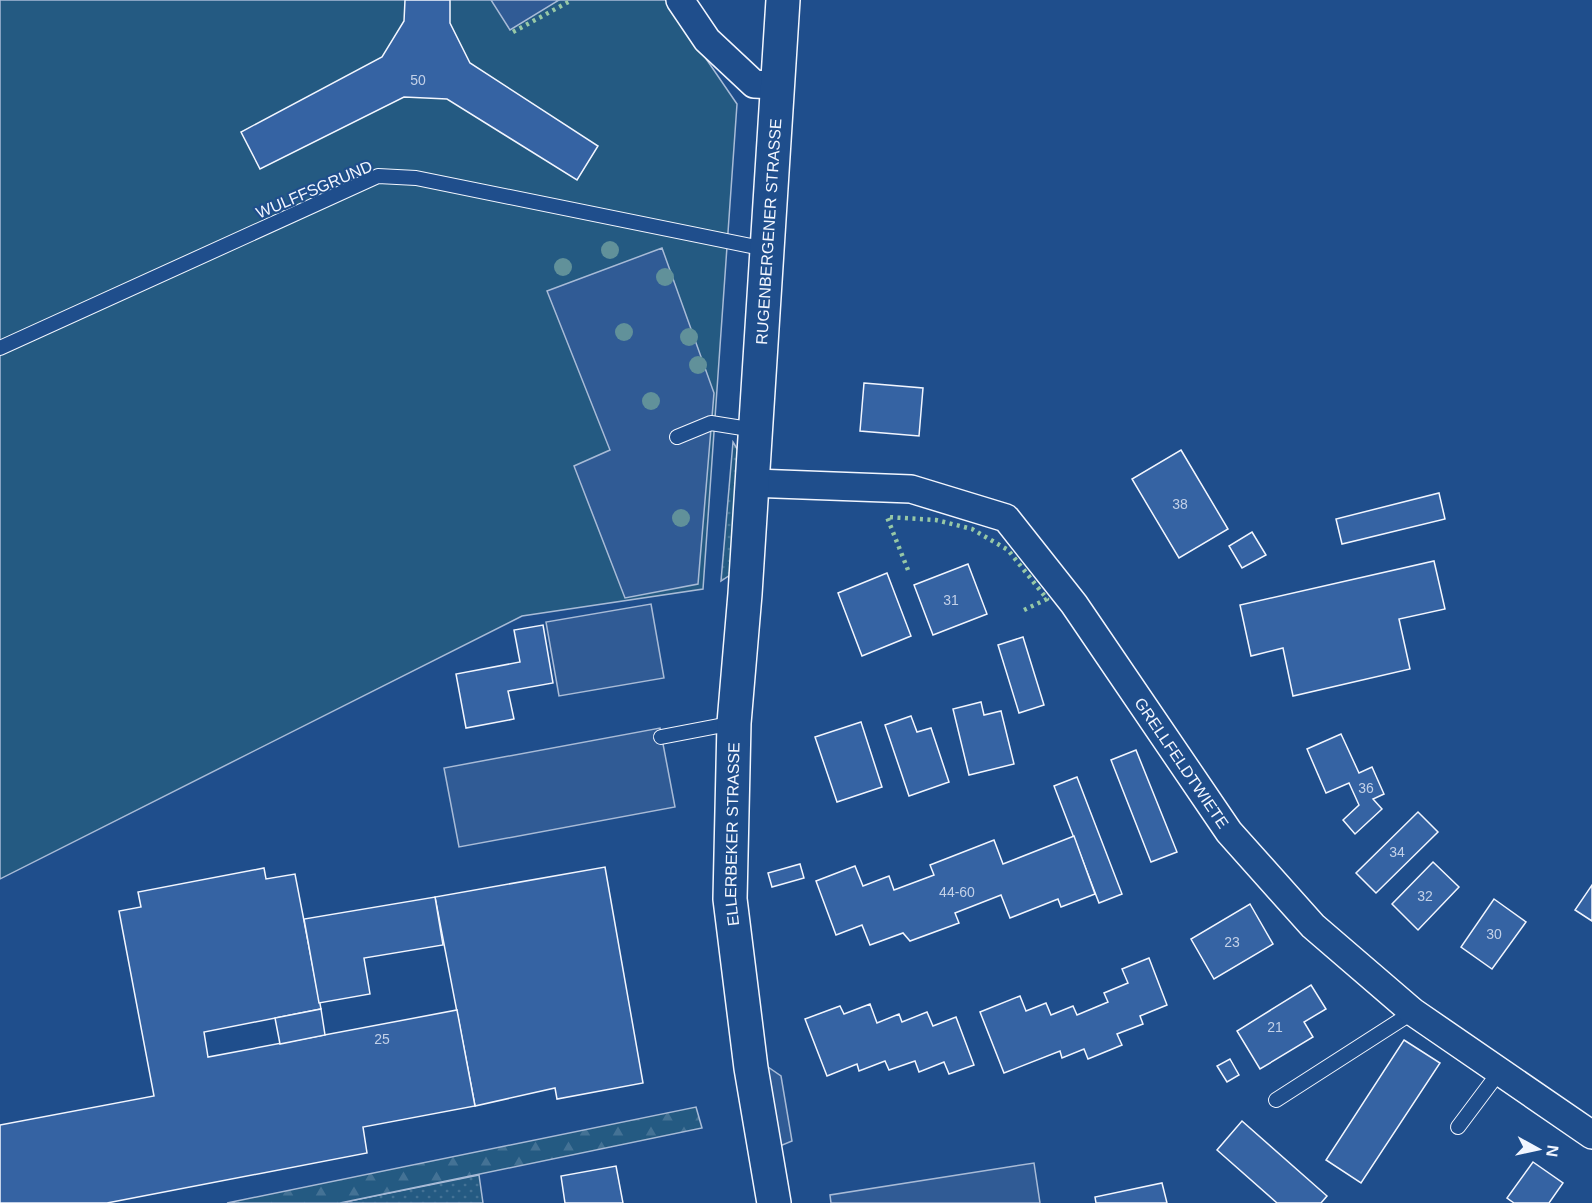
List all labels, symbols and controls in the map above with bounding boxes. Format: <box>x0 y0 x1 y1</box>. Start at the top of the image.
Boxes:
house number: 50 <box>410 72 426 88</box>
street label: RUGENBERGENER STRASSE <box>753 118 784 345</box>
street label: WULFFSGRUND <box>254 157 375 222</box>
house number: 38 <box>1172 496 1188 512</box>
house number: 31 <box>943 592 959 608</box>
street label: GRELLFELDTWIETE <box>1131 695 1232 831</box>
street label: ELLERBEKER STRASSE <box>722 742 743 927</box>
house number: 36 <box>1358 780 1374 796</box>
house number: 34 <box>1389 844 1405 860</box>
house number: 44-60 <box>939 884 975 900</box>
house number: 32 <box>1417 888 1433 904</box>
house number: 30 <box>1486 926 1502 942</box>
house number: 23 <box>1224 934 1240 950</box>
house number: 21 <box>1267 1019 1283 1035</box>
house number: 25 <box>374 1031 390 1047</box>
north arrow <box>1508 1119 1568 1179</box>
text: N <box>1543 1144 1562 1158</box>

